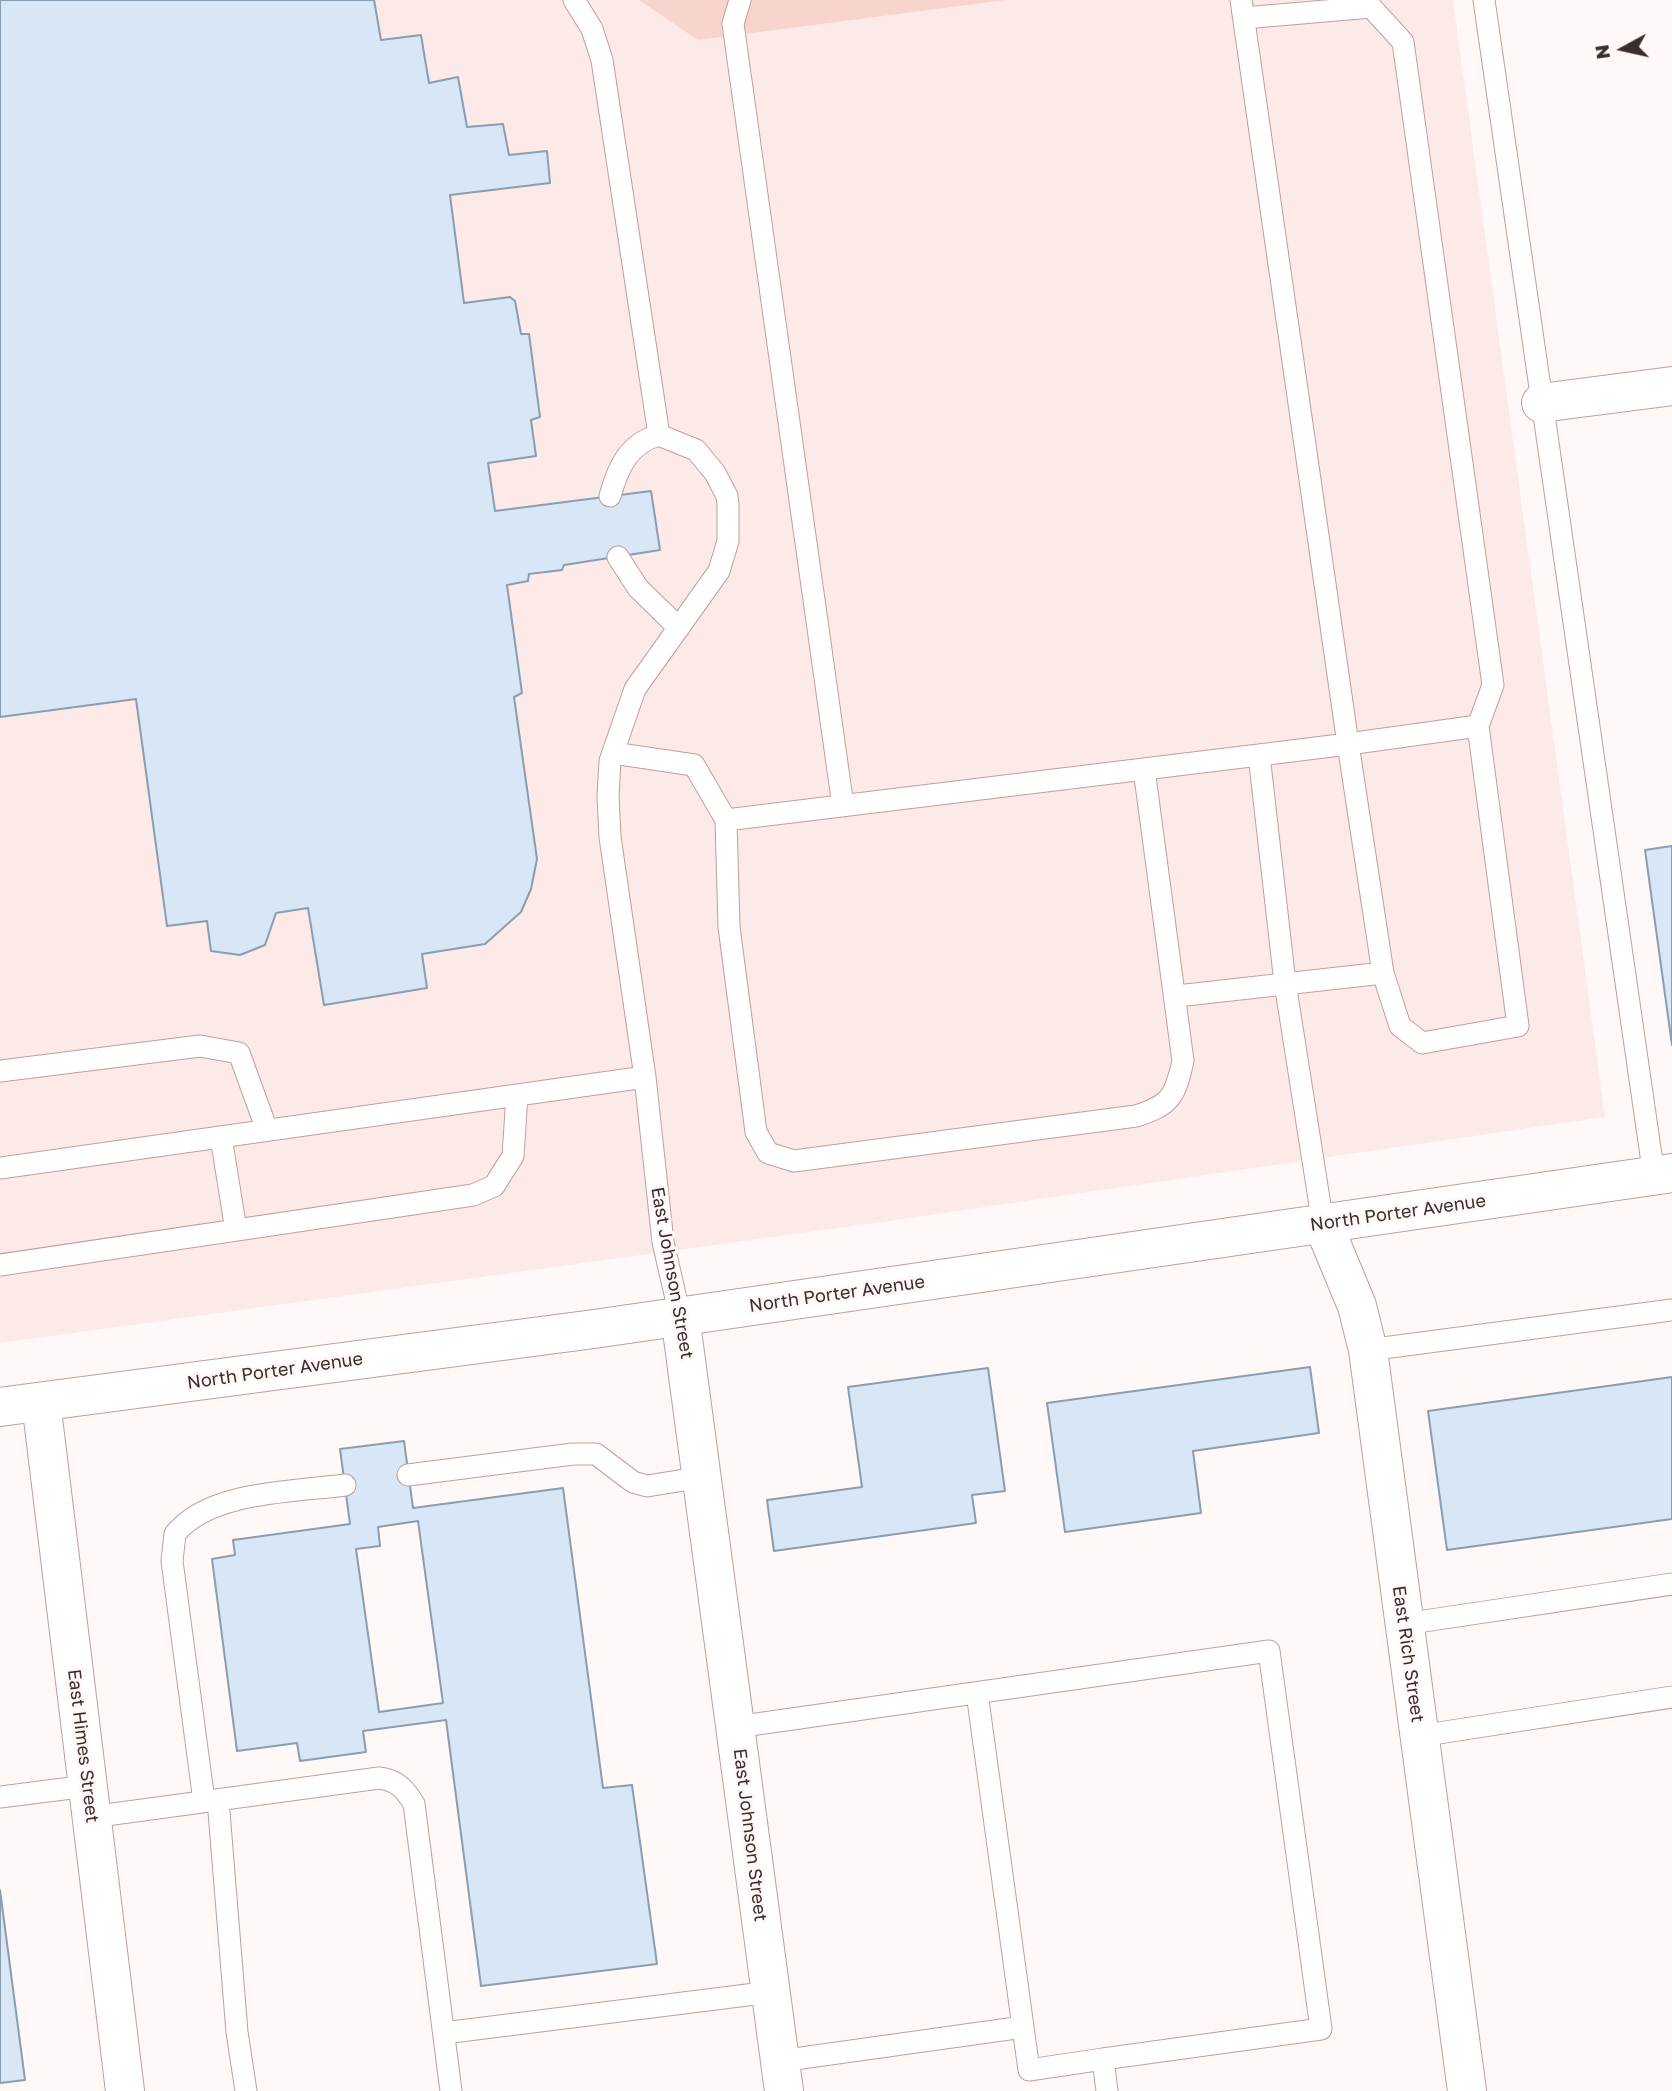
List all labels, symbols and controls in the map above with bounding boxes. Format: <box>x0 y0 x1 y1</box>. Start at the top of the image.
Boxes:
north arrow <box>1588 14 1658 84</box>
text: N <box>1589 43 1614 61</box>
street label: East Johnson Street <box>646 1185 698 1361</box>
street label: North Porter Avenue <box>1309 1190 1487 1236</box>
street label: North Porter Avenue <box>748 1271 926 1317</box>
street label: North Porter Avenue <box>186 1348 364 1394</box>
street label: East Rich Street <box>1388 1584 1428 1724</box>
street label: East Himes Street <box>63 1668 103 1824</box>
street label: East Johnson Street <box>729 1747 771 1923</box>

